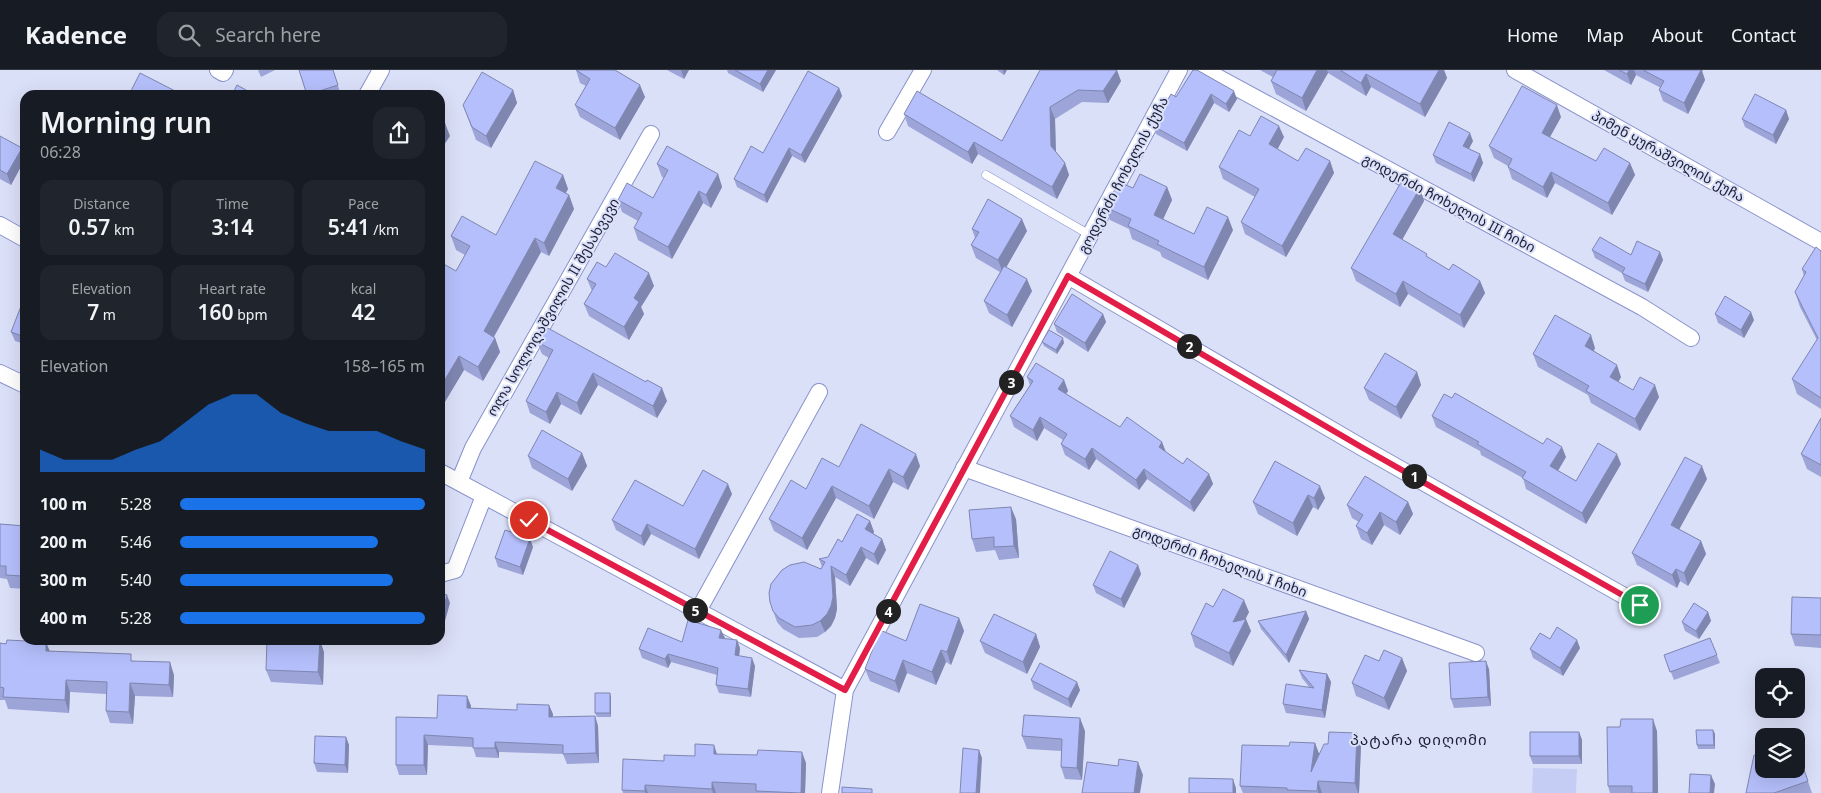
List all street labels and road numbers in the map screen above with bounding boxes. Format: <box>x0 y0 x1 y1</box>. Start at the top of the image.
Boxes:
street label: გოდერძი ჩოხელის ქუჩა <box>1073 93 1172 257</box>
street label: პიმენ ყურაშვილის ქუჩა <box>1588 105 1748 206</box>
street label: გოდერძი ჩოხელის III ჩიხი <box>1359 149 1539 256</box>
street label: ოლა სოლოღაშვილის II შესახვევი <box>482 194 623 419</box>
street label: გოდერძი ჩოხელის I ჩიხი <box>1131 520 1310 601</box>

